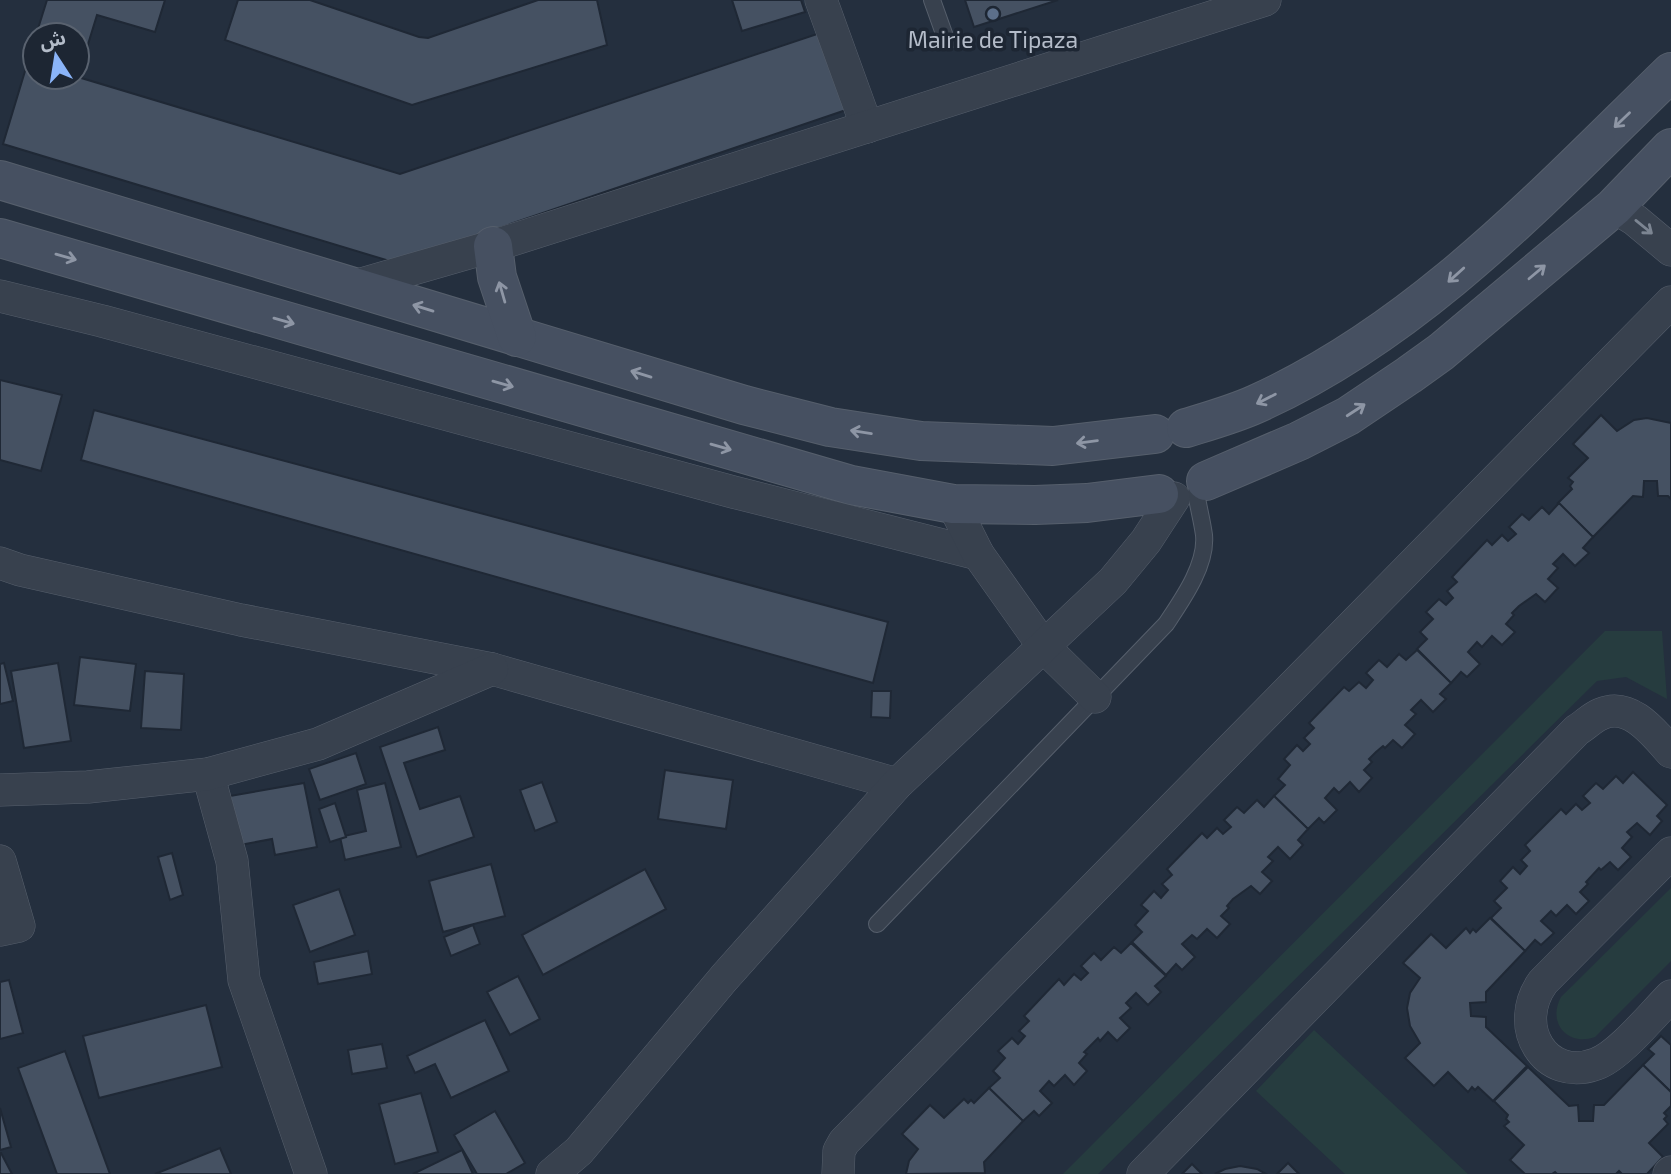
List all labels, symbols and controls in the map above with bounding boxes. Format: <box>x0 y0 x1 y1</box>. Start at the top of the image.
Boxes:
marker: Mairie de Tipaza <box>985 6 1001 22</box>
north arrow <box>21 21 91 91</box>
text: ش <box>37 25 67 53</box>
place label: Mairie de Tipaza <box>908 25 1078 53</box>
one-way arrow <box>1614 111 1631 128</box>
one-way arrow <box>1634 219 1653 234</box>
one-way arrow <box>54 252 76 265</box>
one-way arrow <box>1528 264 1546 280</box>
one-way arrow <box>1447 267 1465 283</box>
one-way arrow <box>494 281 507 303</box>
one-way arrow <box>413 301 435 314</box>
one-way arrow <box>273 315 295 328</box>
one-way arrow <box>631 366 653 379</box>
one-way arrow <box>491 378 513 391</box>
one-way arrow <box>1256 392 1277 406</box>
one-way arrow <box>1346 403 1366 417</box>
one-way arrow <box>850 425 873 438</box>
one-way arrow <box>1077 435 1099 448</box>
one-way arrow <box>710 441 732 454</box>

